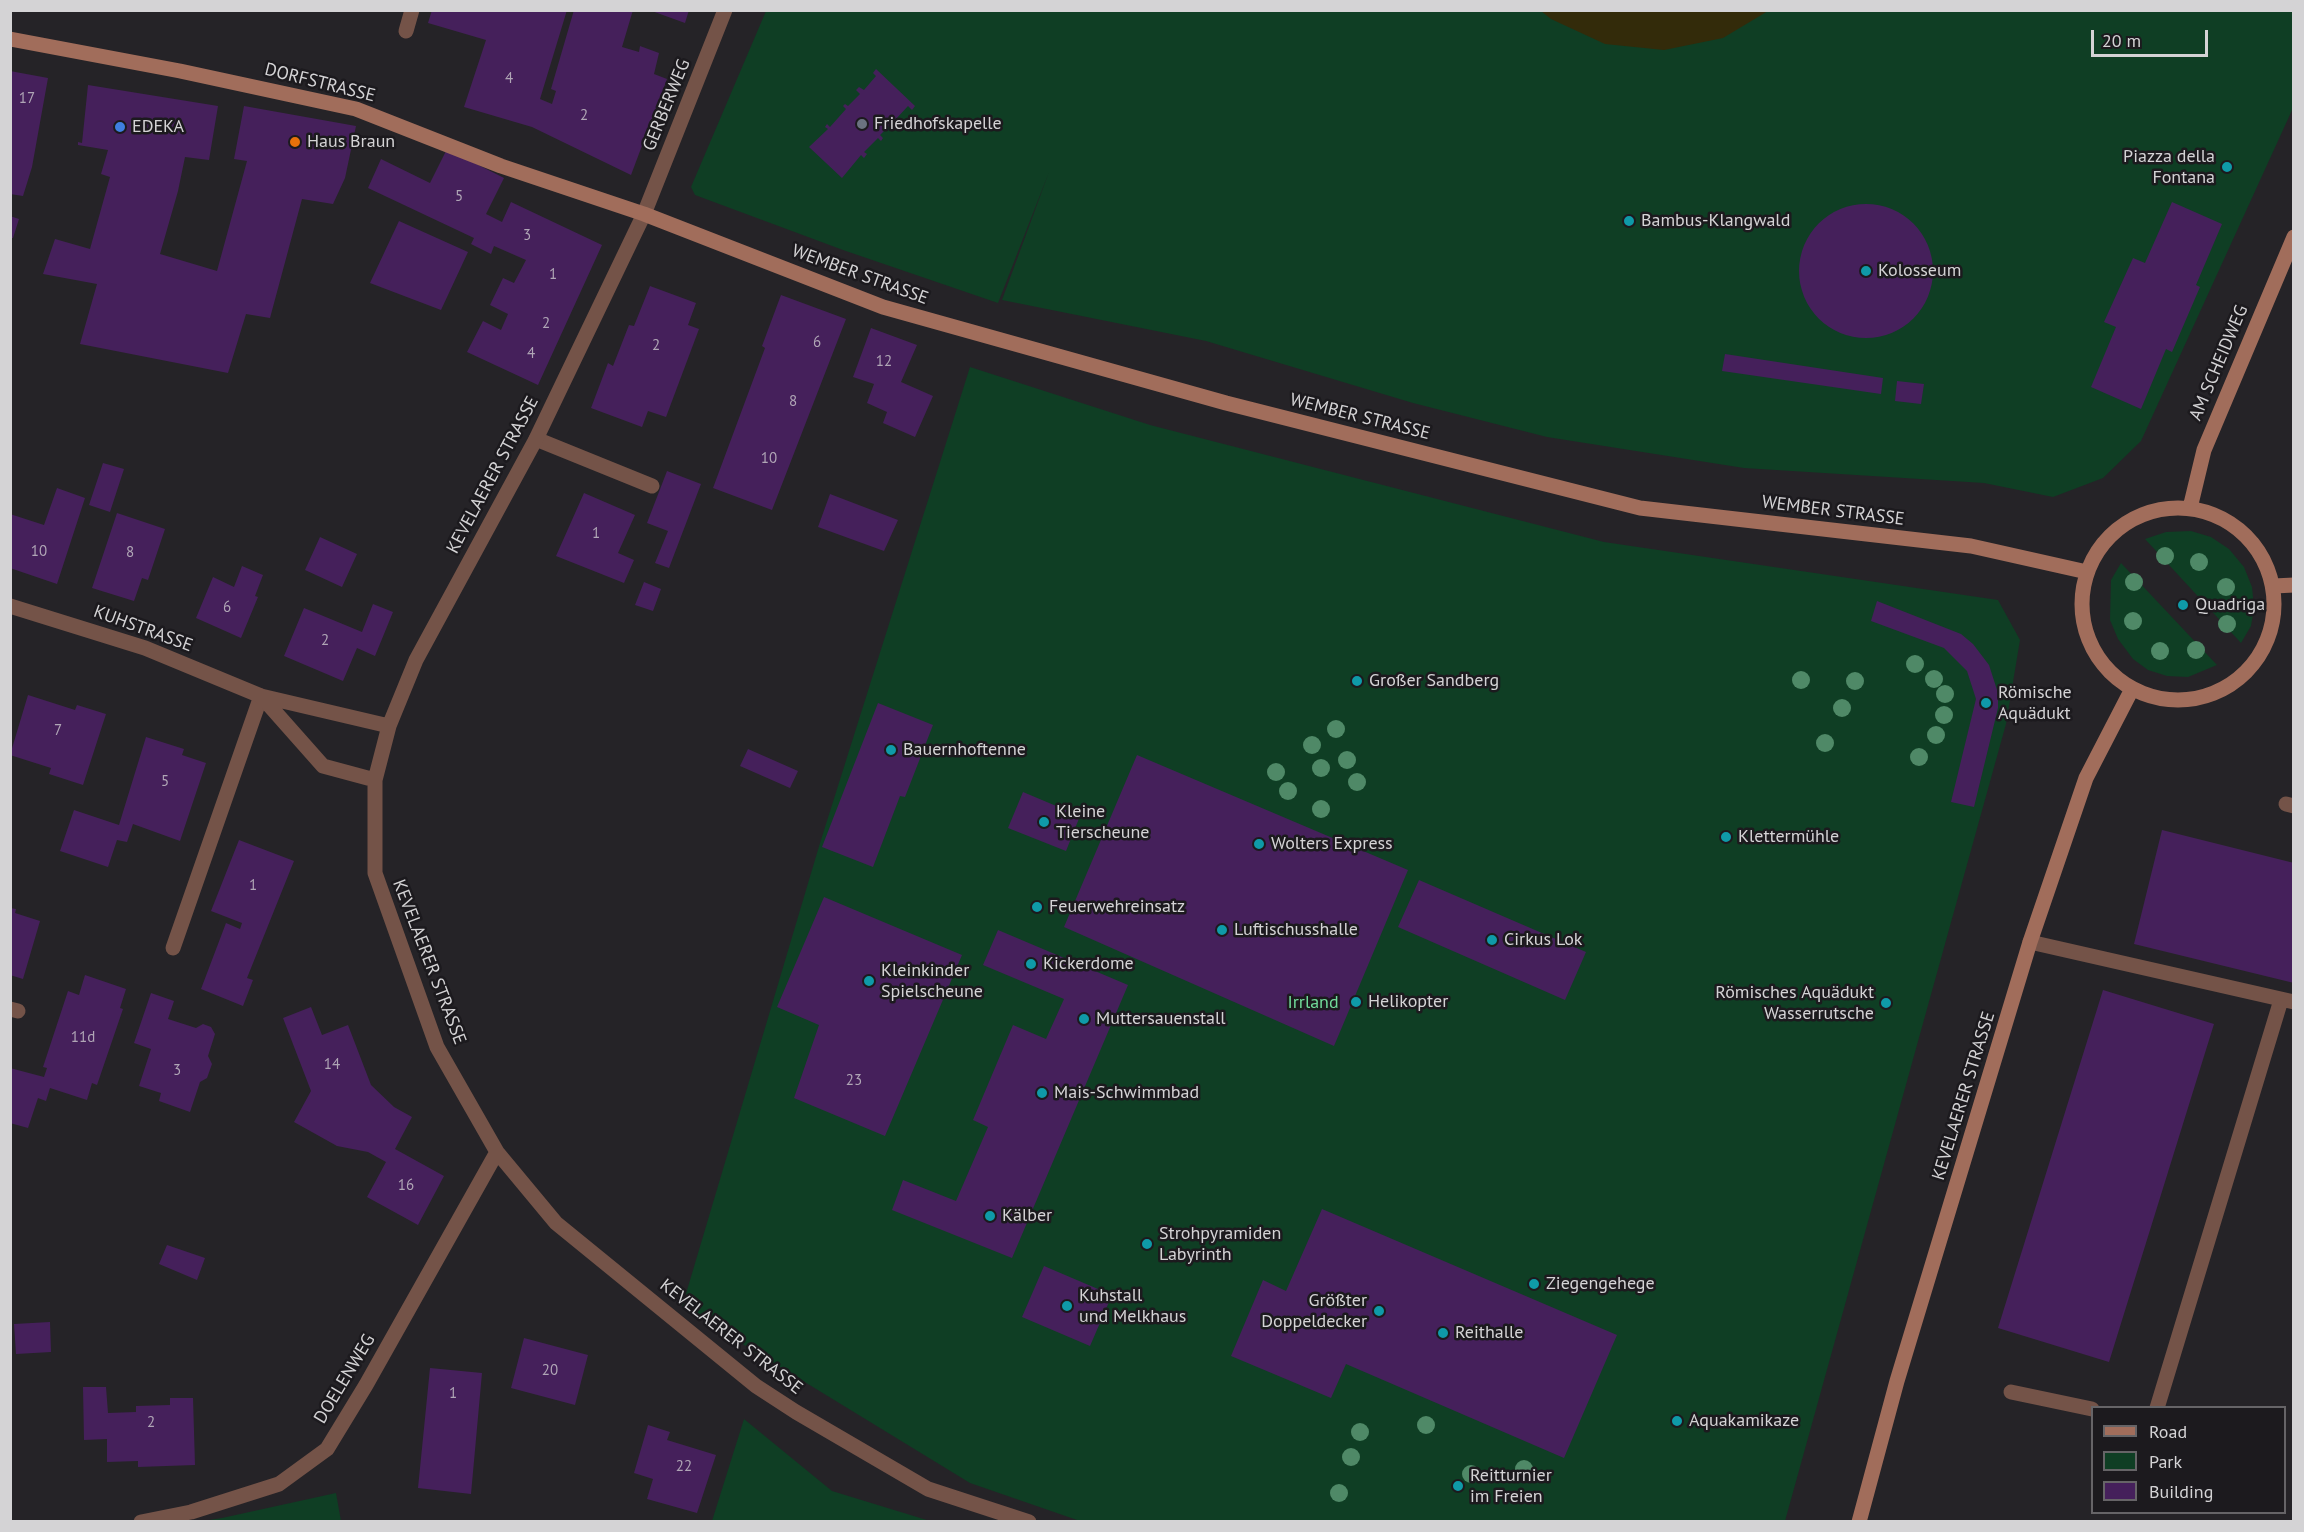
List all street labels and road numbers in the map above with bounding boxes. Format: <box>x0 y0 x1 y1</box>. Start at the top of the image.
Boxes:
street label: GERBERWEG <box>639 56 695 154</box>
street label: DORFSTRASSE <box>262 59 378 107</box>
street label: WEMBER STRASSE <box>789 240 931 310</box>
street label: AM SCHEIDWEG <box>2185 302 2253 424</box>
street label: WEMBER STRASSE <box>1288 389 1432 445</box>
street label: KEVELAERER STRASSE <box>442 393 544 557</box>
street label: WEMBER STRASSE <box>1760 492 1906 530</box>
street label: KUHSTRASSE <box>90 601 196 657</box>
street label: KEVELAERER STRASSE <box>388 876 470 1048</box>
street label: KEVELAERER STRASSE <box>1928 1009 2000 1183</box>
street label: KEVELAERER STRASSE <box>655 1275 807 1399</box>
street label: DOELENWEG <box>310 1330 380 1428</box>

